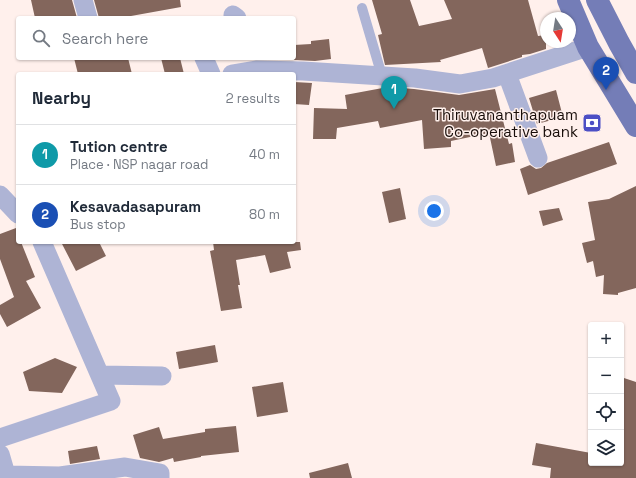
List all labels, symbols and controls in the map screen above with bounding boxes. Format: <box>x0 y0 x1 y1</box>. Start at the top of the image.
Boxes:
north arrow <box>540 12 576 48</box>
search box <box>16 16 296 60</box>
icon: search <box>30 27 52 49</box>
text: Search here <box>62 29 148 48</box>
pin: 2 <box>593 57 619 90</box>
pin: 1 <box>381 76 407 109</box>
text: Nearby <box>32 87 91 109</box>
text: 2 results <box>226 90 280 107</box>
place label: Thiruvananthapuam Co-operative bank <box>433 105 578 141</box>
bank icon: Thiruvananthapuam Co-operative bank <box>581 112 603 134</box>
text: Tution centre <box>70 137 168 156</box>
text: 1 <box>42 146 48 163</box>
text: 40 m <box>249 146 280 163</box>
text: Place · NSP nagar road <box>70 156 208 173</box>
text: Kesavadasapuram <box>70 197 201 216</box>
your location <box>424 201 444 221</box>
text: 2 <box>41 206 49 223</box>
text: 80 m <box>249 206 280 223</box>
text: Bus stop <box>70 216 126 233</box>
map controls <box>588 322 624 466</box>
button: + <box>588 322 624 358</box>
button: − <box>588 358 624 394</box>
button: locate <box>588 394 624 430</box>
button: layers <box>588 430 624 466</box>

